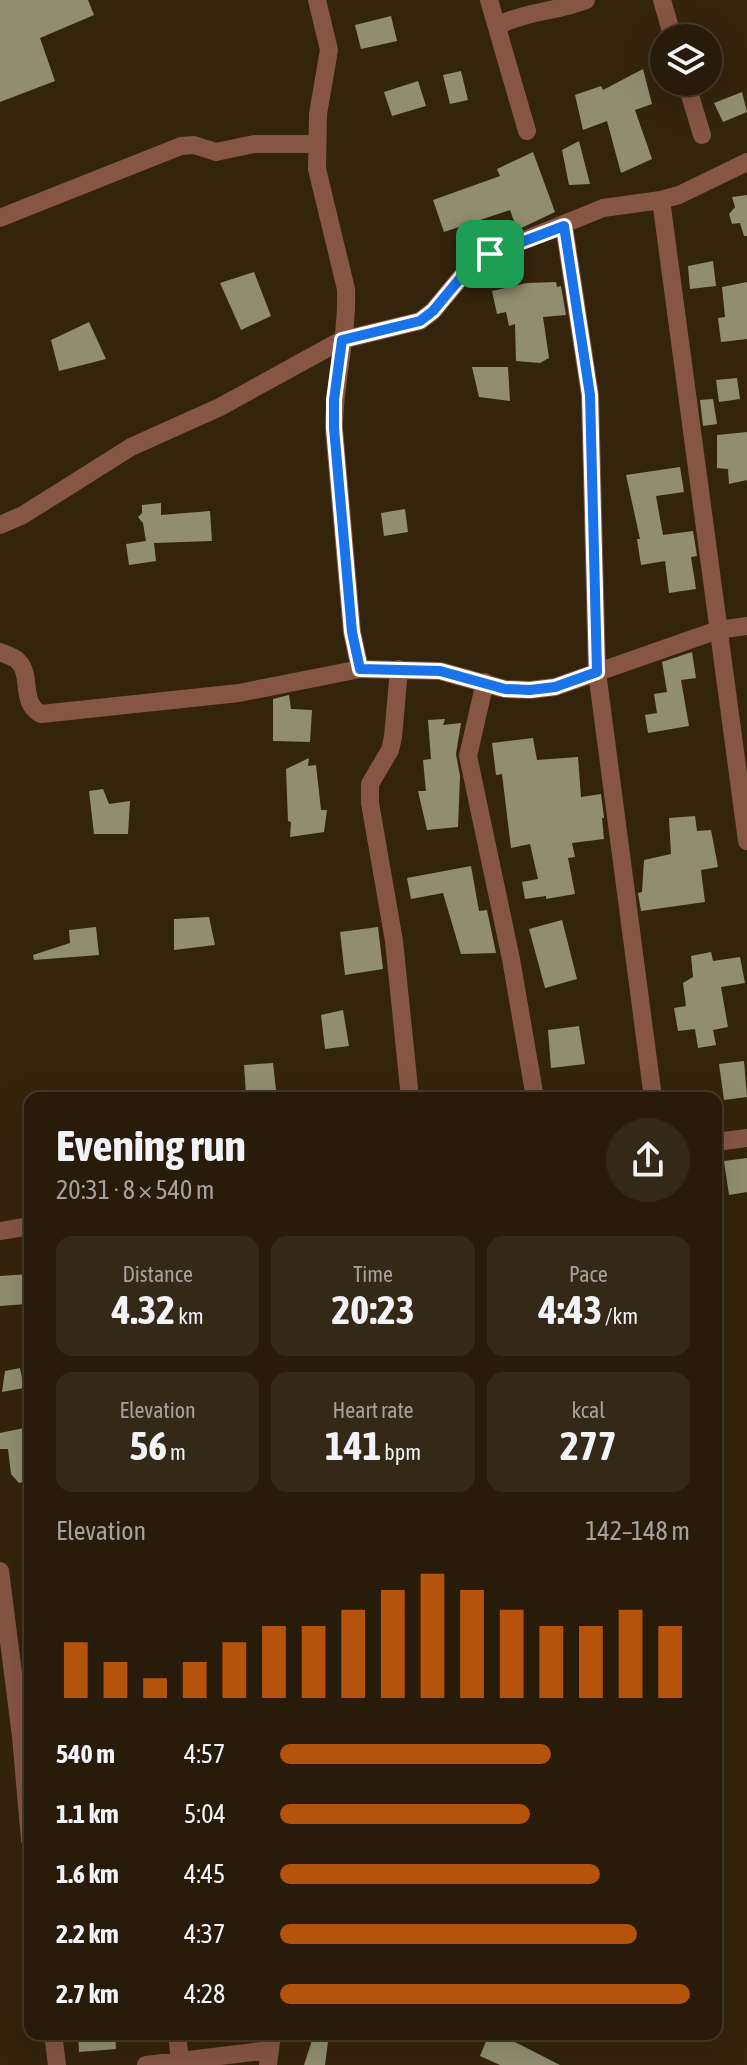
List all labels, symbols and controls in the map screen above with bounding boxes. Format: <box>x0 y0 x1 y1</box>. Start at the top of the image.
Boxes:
map controls <box>650 24 722 96</box>
button: layers <box>650 24 722 96</box>
pin <box>456 220 524 288</box>
icon: arrive <box>468 232 512 276</box>
button: share <box>606 1118 690 1202</box>
text: Evening run <box>56 1120 246 1170</box>
text: 20:31 · 8 × 540 m <box>56 1175 215 1205</box>
text: Distance <box>122 1261 193 1287</box>
text: Time <box>353 1261 393 1287</box>
text: Pace <box>569 1261 608 1287</box>
text: 4.32 <box>112 1287 175 1332</box>
text: 20:23 <box>331 1287 415 1332</box>
text: 4:43 <box>539 1287 602 1332</box>
text: km <box>175 1303 204 1329</box>
text: /km <box>602 1303 638 1329</box>
text: Elevation <box>120 1397 196 1423</box>
text: Heart rate <box>332 1397 414 1423</box>
text: kcal <box>572 1397 605 1423</box>
text: 56 <box>129 1423 167 1468</box>
text: 141 <box>325 1423 381 1468</box>
text: 277 <box>560 1423 617 1468</box>
text: m <box>167 1439 186 1465</box>
text: bpm <box>381 1439 421 1465</box>
text: Elevation <box>56 1516 146 1546</box>
text: 142–148 m <box>585 1516 690 1546</box>
text: 540 m <box>56 1739 115 1769</box>
text: 4:57 <box>184 1739 225 1769</box>
text: 1.1 km <box>56 1799 119 1829</box>
text: 5:04 <box>184 1799 226 1829</box>
text: 1.6 km <box>56 1859 119 1889</box>
text: 4:45 <box>184 1859 225 1889</box>
text: 2.2 km <box>56 1919 119 1949</box>
text: 4:37 <box>184 1919 225 1949</box>
text: 2.7 km <box>56 1979 119 2009</box>
text: 4:28 <box>184 1979 225 2009</box>

